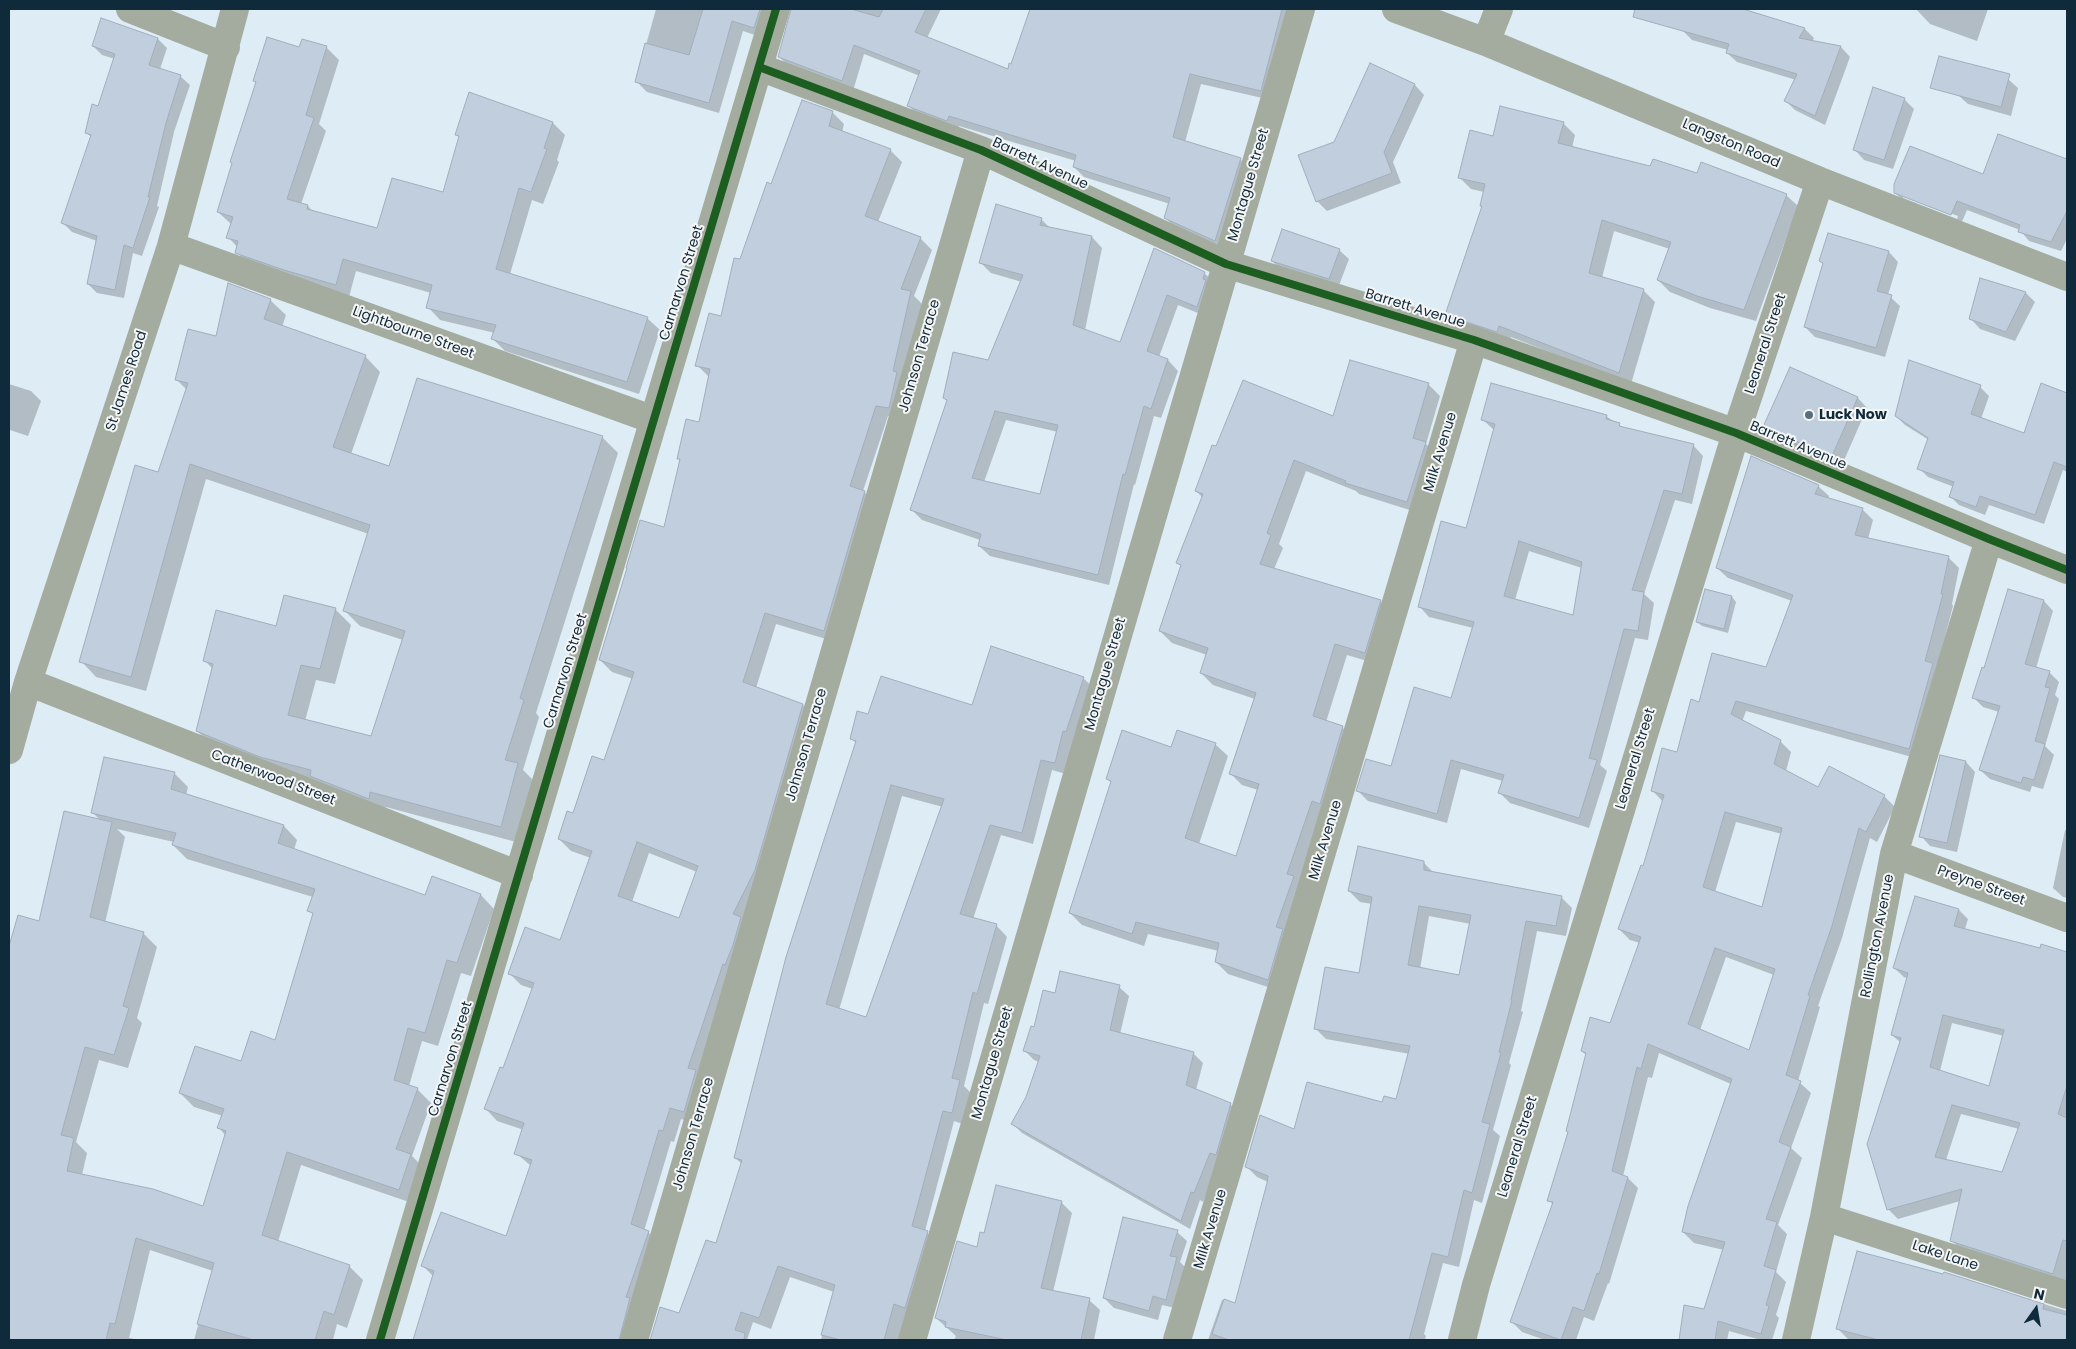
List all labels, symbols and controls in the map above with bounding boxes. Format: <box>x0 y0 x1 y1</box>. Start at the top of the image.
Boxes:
street label: Langston Road <box>1680 116 1782 172</box>
street label: Montague Street <box>1225 127 1273 243</box>
street label: Barrett Avenue <box>989 134 1091 194</box>
street label: Carnarvon Street <box>656 223 708 343</box>
street label: Barrett Avenue <box>1363 286 1467 332</box>
street label: Leaneral Street <box>1742 292 1790 396</box>
street label: Johnson Terrace <box>896 298 944 414</box>
street label: Lightbourne Street <box>350 303 476 363</box>
street label: St James Road <box>103 329 151 433</box>
place label: Luck Now <box>1819 407 1887 423</box>
marker: Luck Now <box>1803 409 1815 421</box>
street label: Milk Avenue <box>1421 410 1461 494</box>
street label: Barrett Avenue <box>1747 418 1849 474</box>
street label: Carnarvon Street <box>540 611 592 731</box>
street label: Montague Street <box>1082 616 1130 732</box>
street label: Johnson Terrace <box>783 687 831 803</box>
street label: Leaneral Street <box>1613 706 1659 812</box>
street label: Catherwood Street <box>208 747 338 809</box>
street label: Milk Avenue <box>1306 798 1346 882</box>
street label: Preyne Street <box>1935 862 2027 910</box>
street label: Rollington Avenue <box>1858 873 1898 999</box>
street label: Carnarvon Street <box>425 999 477 1119</box>
street label: Montague Street <box>969 1005 1017 1121</box>
street label: Johnson Terrace <box>670 1076 718 1192</box>
street label: Leaneral Street <box>1495 1094 1541 1200</box>
street label: Milk Avenue <box>1191 1187 1231 1271</box>
street label: Lake Lane <box>1910 1237 1980 1275</box>
text: N <box>2032 1283 2047 1305</box>
north arrow <box>2011 1284 2061 1334</box>

